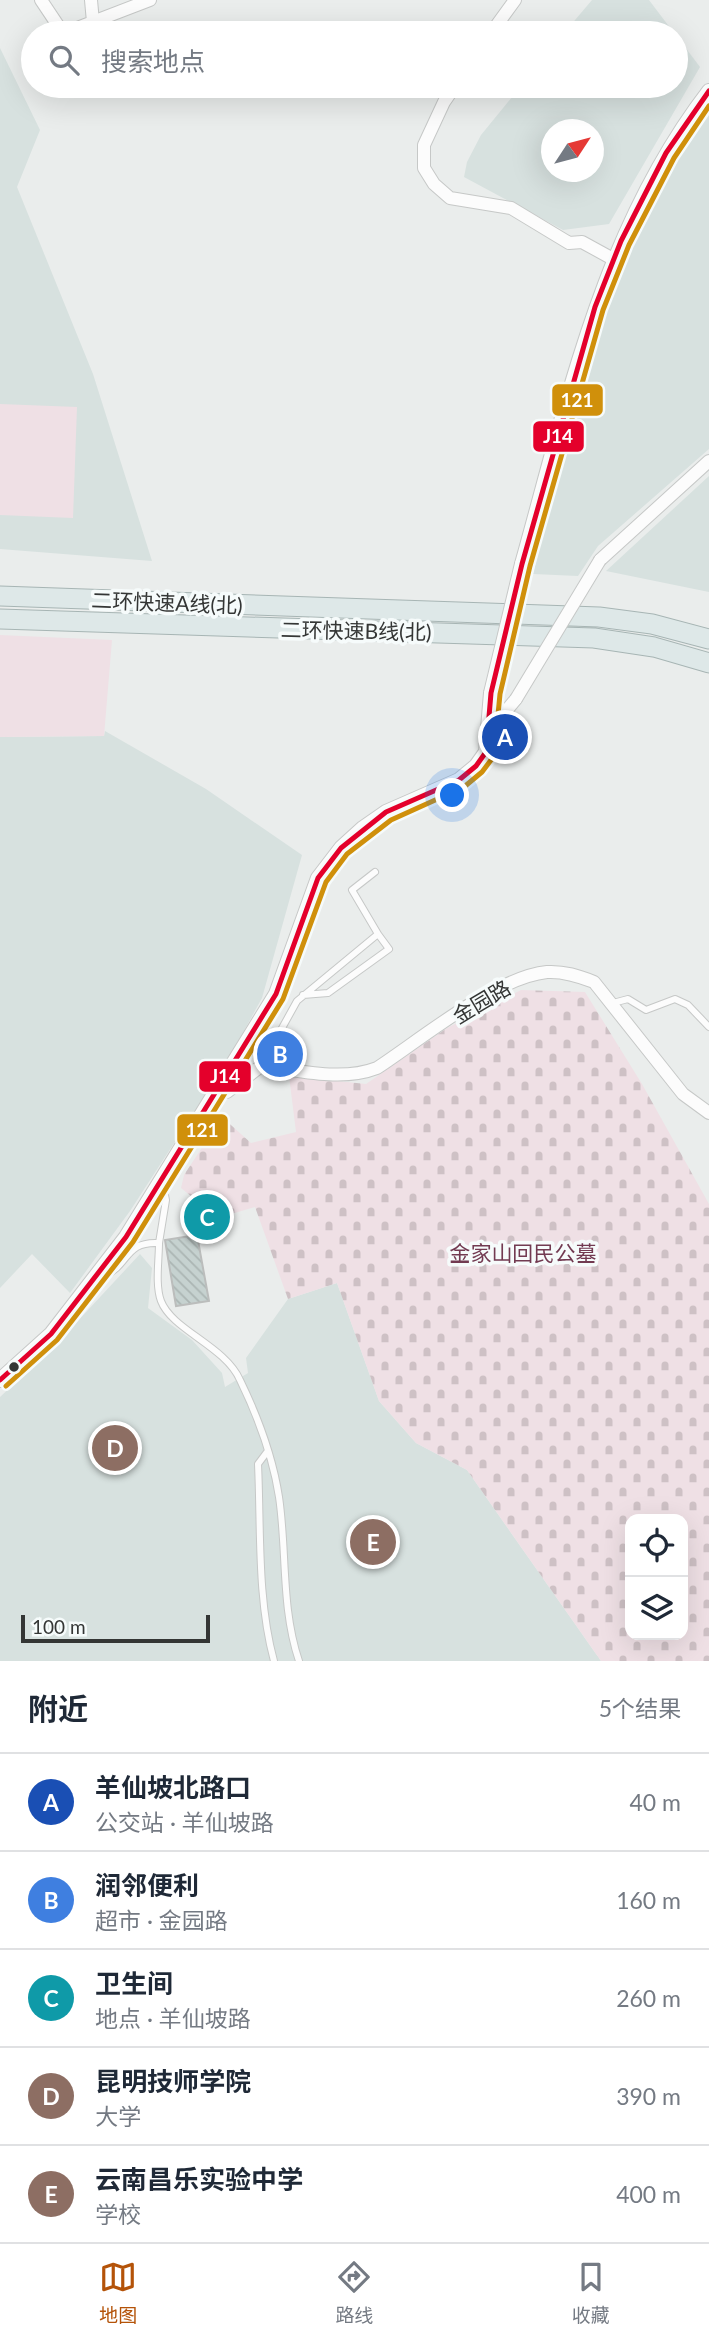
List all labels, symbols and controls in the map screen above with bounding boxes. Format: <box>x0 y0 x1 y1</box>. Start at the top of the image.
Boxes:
search box <box>21 21 688 98</box>
icon: search <box>45 41 83 79</box>
text: 搜索地点 <box>101 45 205 77</box>
north arrow <box>541 119 604 182</box>
line badge: 121 <box>551 383 604 417</box>
text: 121 <box>560 388 594 411</box>
line badge: J14 <box>532 420 585 453</box>
text: J14 <box>543 424 573 447</box>
street label: 二环快速A线(北) <box>91 587 243 617</box>
street label: 二环快速B线(北) <box>280 616 432 644</box>
pin: A <box>482 711 528 763</box>
your location <box>435 778 469 812</box>
street label: 金园路 <box>448 974 514 1028</box>
pin: B <box>257 1028 303 1080</box>
line badge: J14 <box>198 1060 252 1093</box>
text: J14 <box>210 1064 240 1087</box>
line badge: 121 <box>176 1113 229 1147</box>
text: 121 <box>185 1118 219 1141</box>
pin: C <box>184 1191 230 1243</box>
park label: 金家山回民公墓 <box>450 1240 597 1265</box>
unlabelled marker <box>7 1360 21 1374</box>
pin: D <box>92 1422 138 1474</box>
map controls <box>625 1514 688 1640</box>
button: locate <box>625 1514 688 1577</box>
pin: E <box>350 1516 396 1568</box>
button: layers <box>625 1577 688 1640</box>
scale bar <box>21 1612 210 1644</box>
text: 100 m <box>32 1615 86 1638</box>
text: 附近 <box>28 1690 88 1726</box>
text: 5个结果 <box>599 1694 681 1722</box>
text: 羊仙坡北路口 <box>95 1771 251 1803</box>
text: A <box>43 1788 59 1816</box>
text: 40 m <box>630 1788 681 1816</box>
text: 公交站 · 羊仙坡路 <box>95 1808 274 1836</box>
text: 润邻便利 <box>95 1869 199 1901</box>
text: B <box>43 1886 59 1914</box>
text: 160 m <box>616 1886 681 1914</box>
text: 超市 · 金园路 <box>95 1906 228 1934</box>
text: 卫生间 <box>95 1967 173 1999</box>
text: C <box>43 1984 59 2012</box>
text: 260 m <box>616 1984 681 2012</box>
text: 地点 · 羊仙坡路 <box>95 2004 251 2032</box>
text: 昆明技师学院 <box>95 2065 251 2097</box>
text: D <box>42 2082 60 2110</box>
text: 390 m <box>616 2082 681 2110</box>
text: 大学 <box>95 2102 141 2130</box>
text: 云南昌乐实验中学 <box>95 2163 303 2195</box>
text: E <box>44 2180 58 2208</box>
text: 400 m <box>616 2180 681 2208</box>
text: 学校 <box>95 2200 141 2228</box>
tab: 地图 <box>99 2258 137 2327</box>
tab: 路线 <box>335 2258 374 2327</box>
tab: 收藏 <box>572 2258 610 2327</box>

